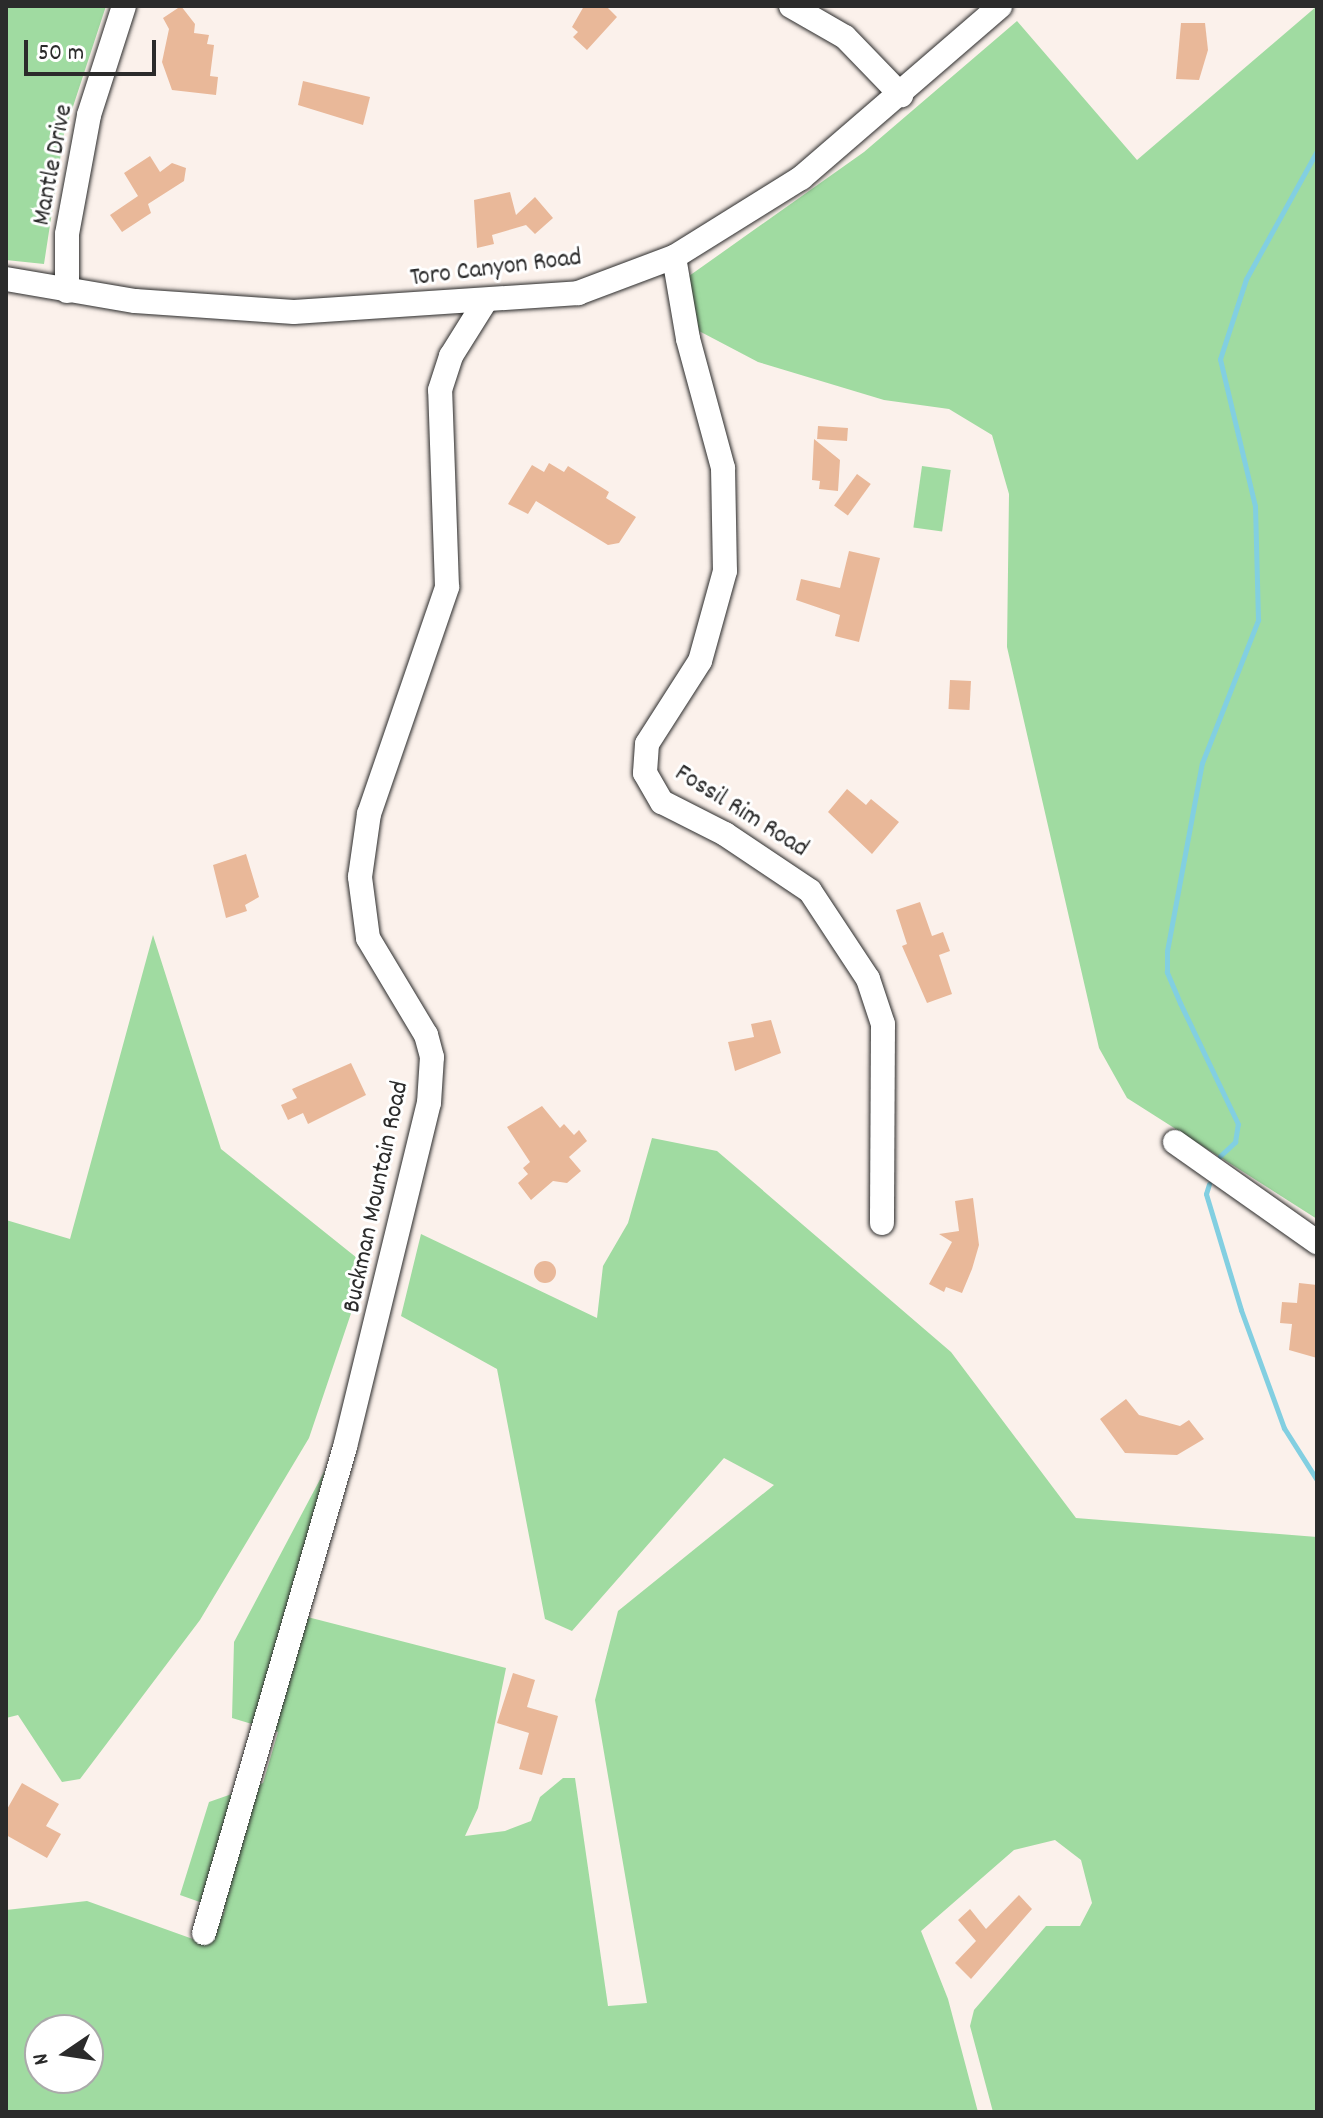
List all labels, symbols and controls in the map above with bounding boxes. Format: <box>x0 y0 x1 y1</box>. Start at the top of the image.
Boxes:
scale bar <box>28 24 160 74</box>
text: 50 m <box>38 37 84 71</box>
street label: Mantle Drive <box>27 102 81 228</box>
street label: Toro Canyon Road <box>408 243 584 295</box>
street label: Fossil Rim Road <box>668 759 814 865</box>
street label: Buckman Mountain Road <box>337 1078 417 1316</box>
north arrow <box>24 2014 104 2094</box>
text: N <box>26 2050 58 2068</box>

